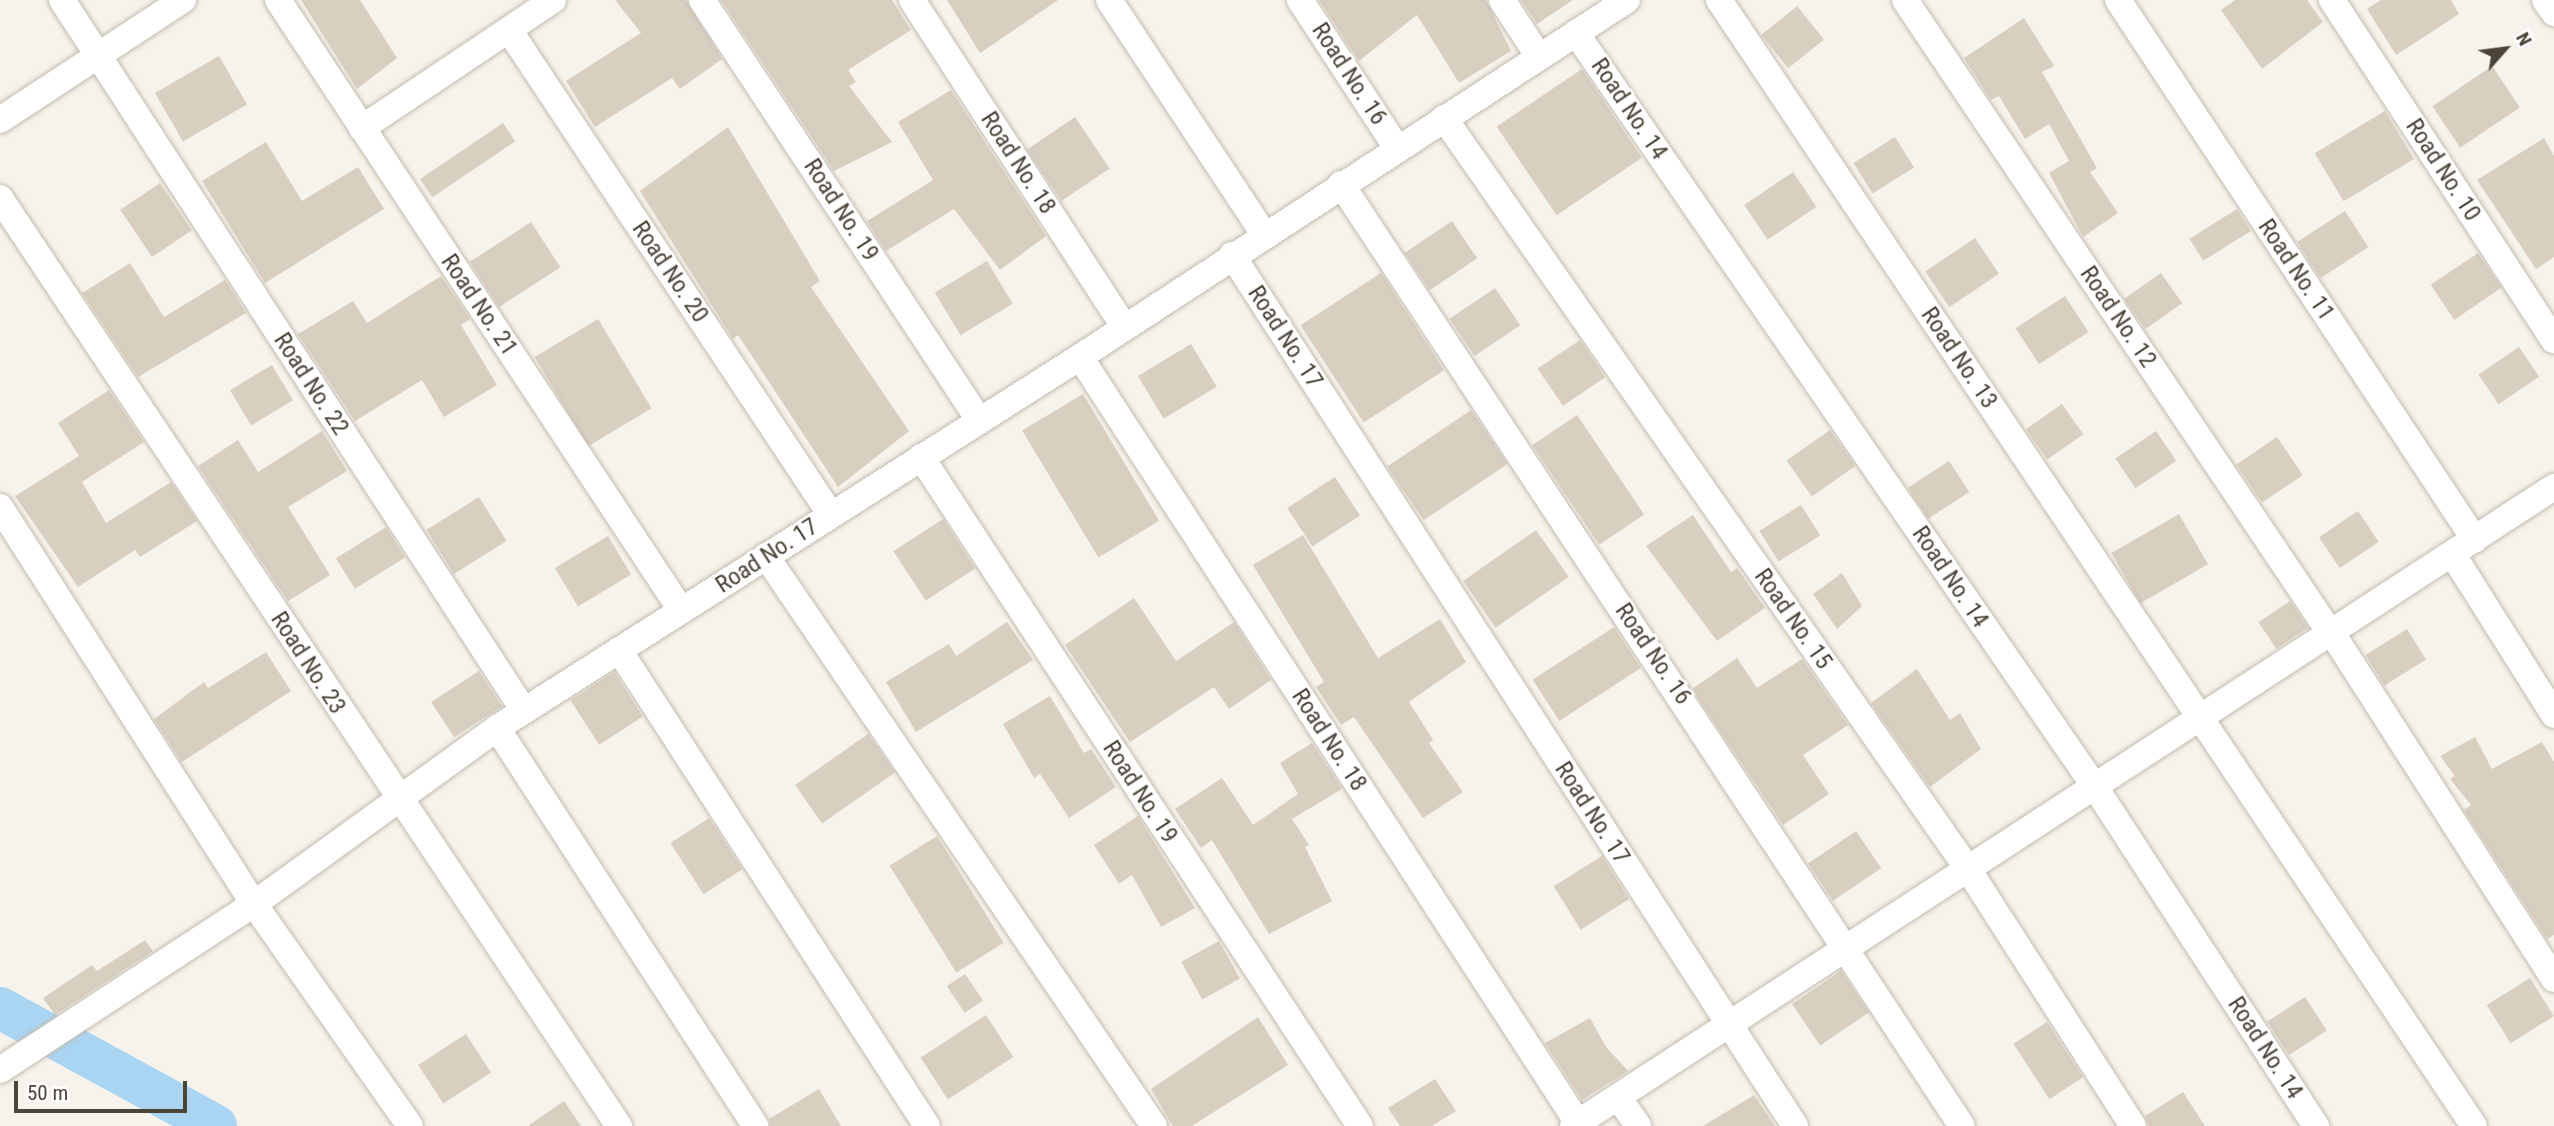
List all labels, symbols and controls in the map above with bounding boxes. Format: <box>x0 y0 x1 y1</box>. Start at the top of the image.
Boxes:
north arrow <box>2470 14 2540 84</box>
street label: Road No. 16 <box>1305 17 1393 131</box>
text: N <box>2511 28 2537 49</box>
street label: Road No. 14 <box>1585 53 1673 165</box>
street label: Road No. 18 <box>974 106 1062 220</box>
street label: Road No. 10 <box>2399 113 2487 227</box>
street label: Road No. 19 <box>797 153 885 267</box>
street label: Road No. 11 <box>2252 214 2340 326</box>
street label: Road No. 20 <box>626 216 714 328</box>
street label: Road No. 21 <box>435 249 523 361</box>
street label: Road No. 12 <box>2074 261 2162 373</box>
street label: Road No. 17 <box>1241 280 1329 394</box>
street label: Road No. 13 <box>1915 302 2003 414</box>
street label: Road No. 22 <box>267 327 355 441</box>
street label: Road No. 17 <box>710 512 824 600</box>
street label: Road No. 14 <box>1906 521 1994 633</box>
street label: Road No. 15 <box>1748 563 1838 675</box>
street label: Road No. 16 <box>1609 598 1697 710</box>
street label: Road No. 23 <box>264 606 352 720</box>
street label: Road No. 18 <box>1285 683 1373 797</box>
street label: Road No. 19 <box>1096 735 1184 849</box>
street label: Road No. 17 <box>1548 756 1636 870</box>
street label: Road No. 14 <box>2221 991 2309 1105</box>
scale bar <box>18 1066 191 1110</box>
text: 50 m <box>27 1081 68 1105</box>

